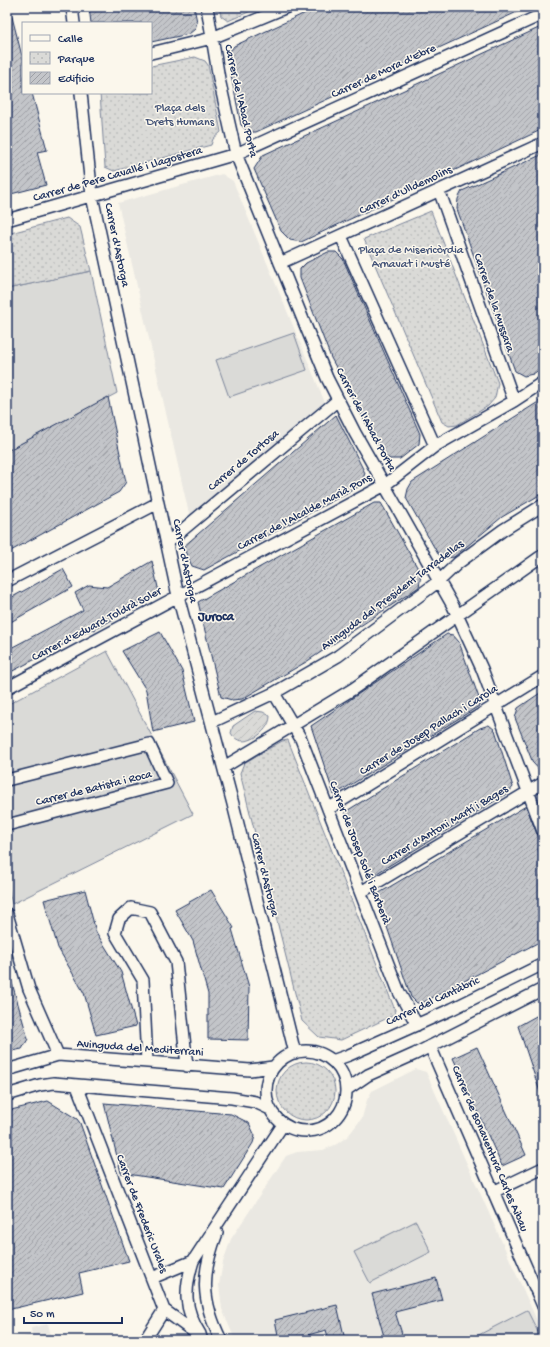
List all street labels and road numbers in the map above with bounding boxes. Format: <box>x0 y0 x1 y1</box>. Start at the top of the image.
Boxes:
street label: Carrer de Mora d'Ebre <box>330 41 439 102</box>
street label: Carrer de l'Abad Porta <box>220 43 260 159</box>
street label: Carrer de Pere Cavallé i Llagostera <box>32 144 204 206</box>
street label: Carrer d'Ulldemolins <box>357 163 455 219</box>
street label: Carrer d'Astorga <box>100 202 132 289</box>
street label: Carrer de la Mussara <box>470 252 517 355</box>
street label: Carrer de l'Abad Porta <box>332 366 398 474</box>
street label: Carrer de Tortosa <box>206 427 283 495</box>
street label: Carrer de l'Alcalde Marià Pons <box>235 471 375 554</box>
street label: Carrer d'Astorga <box>168 518 200 605</box>
street label: Avinguda del President Tarradellas <box>319 537 468 654</box>
street label: Carrer d'Eduard Toldrà Soler <box>30 584 166 665</box>
street label: Carrer de Josep Pallach i Carola <box>357 683 501 779</box>
street label: Carrer de Batista i Roca <box>35 768 154 810</box>
street label: Carrer de Josep Solé i Barberà <box>325 779 393 927</box>
street label: Carrer d'Antoni Martí i Bages <box>379 782 511 869</box>
street label: Carrer d'Astorga <box>247 832 281 918</box>
street label: Carrer del Cantàbric <box>384 974 483 1030</box>
street label: Avinguda del Mediterrani <box>76 1038 204 1060</box>
street label: Carrer de Bonaventura Carles Aibau <box>448 1064 531 1234</box>
street label: Carrer de Frederic Urales <box>112 1153 170 1276</box>

